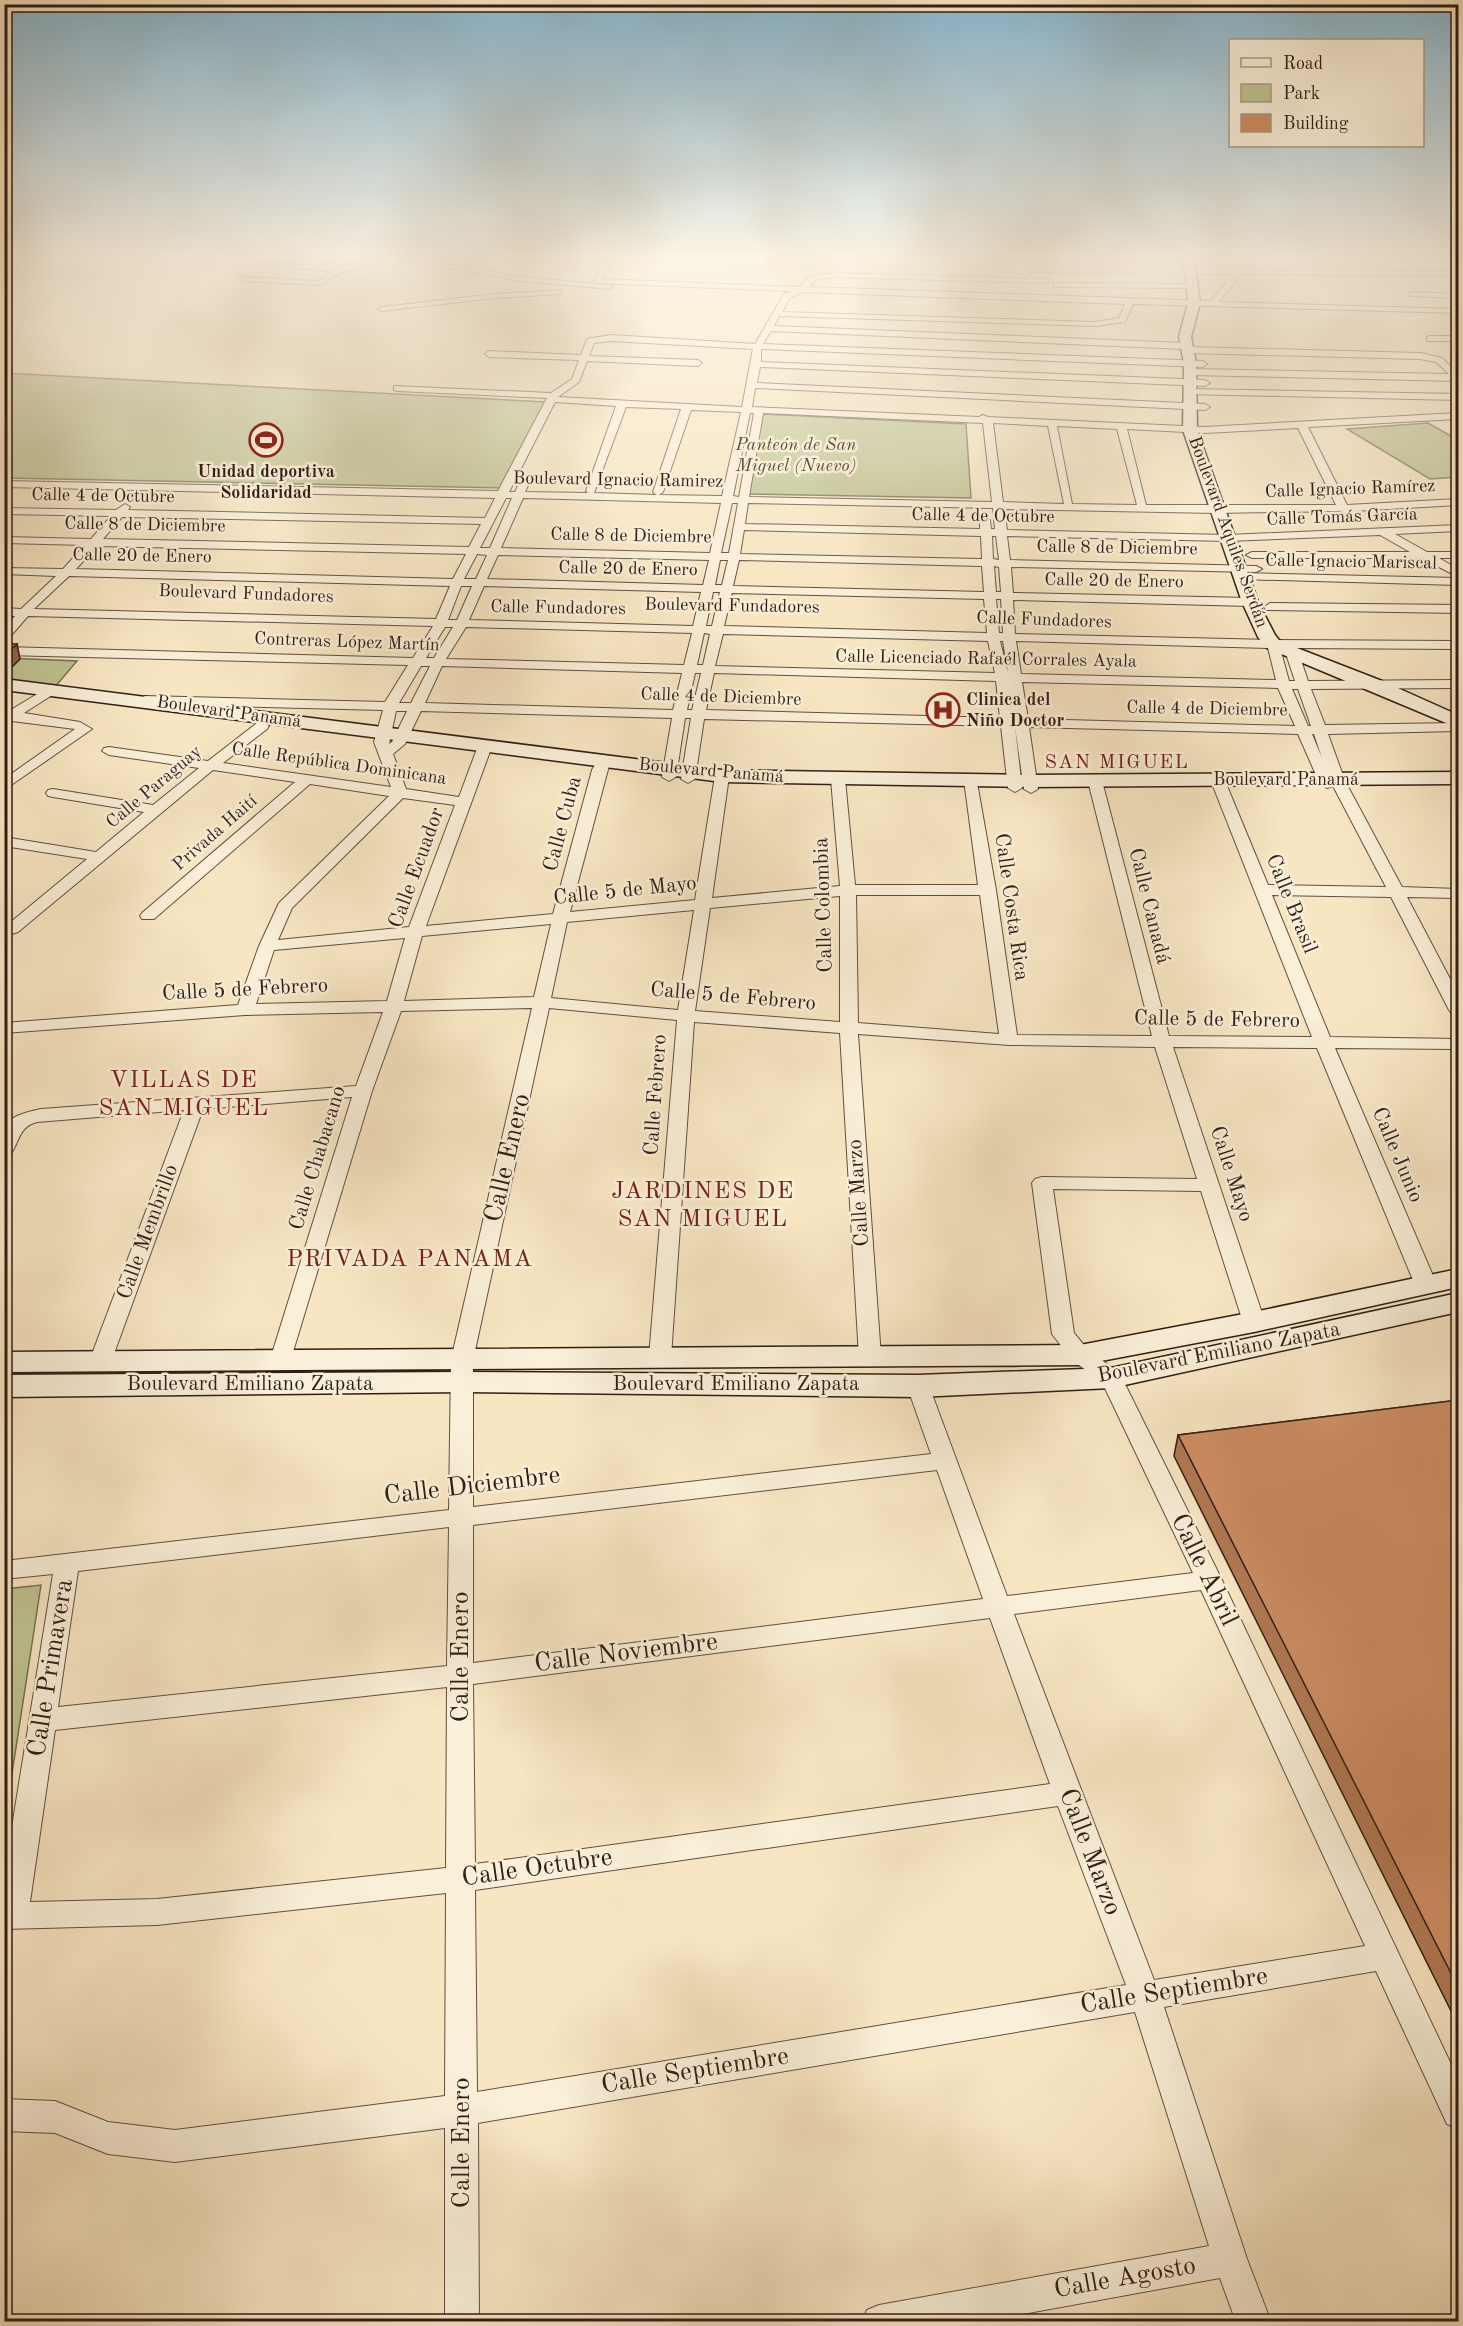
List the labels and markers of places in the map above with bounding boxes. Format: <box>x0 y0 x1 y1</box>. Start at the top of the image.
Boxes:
sports icon: Unidad deportiva Solidaridad <box>248 422 284 458</box>
place label: Unidad deportiva Solidaridad <box>197 463 335 502</box>
place label: Clinica del Niño Doctor <box>966 691 1064 730</box>
hospital icon: Clinica del Niño Doctor <box>925 692 961 728</box>

